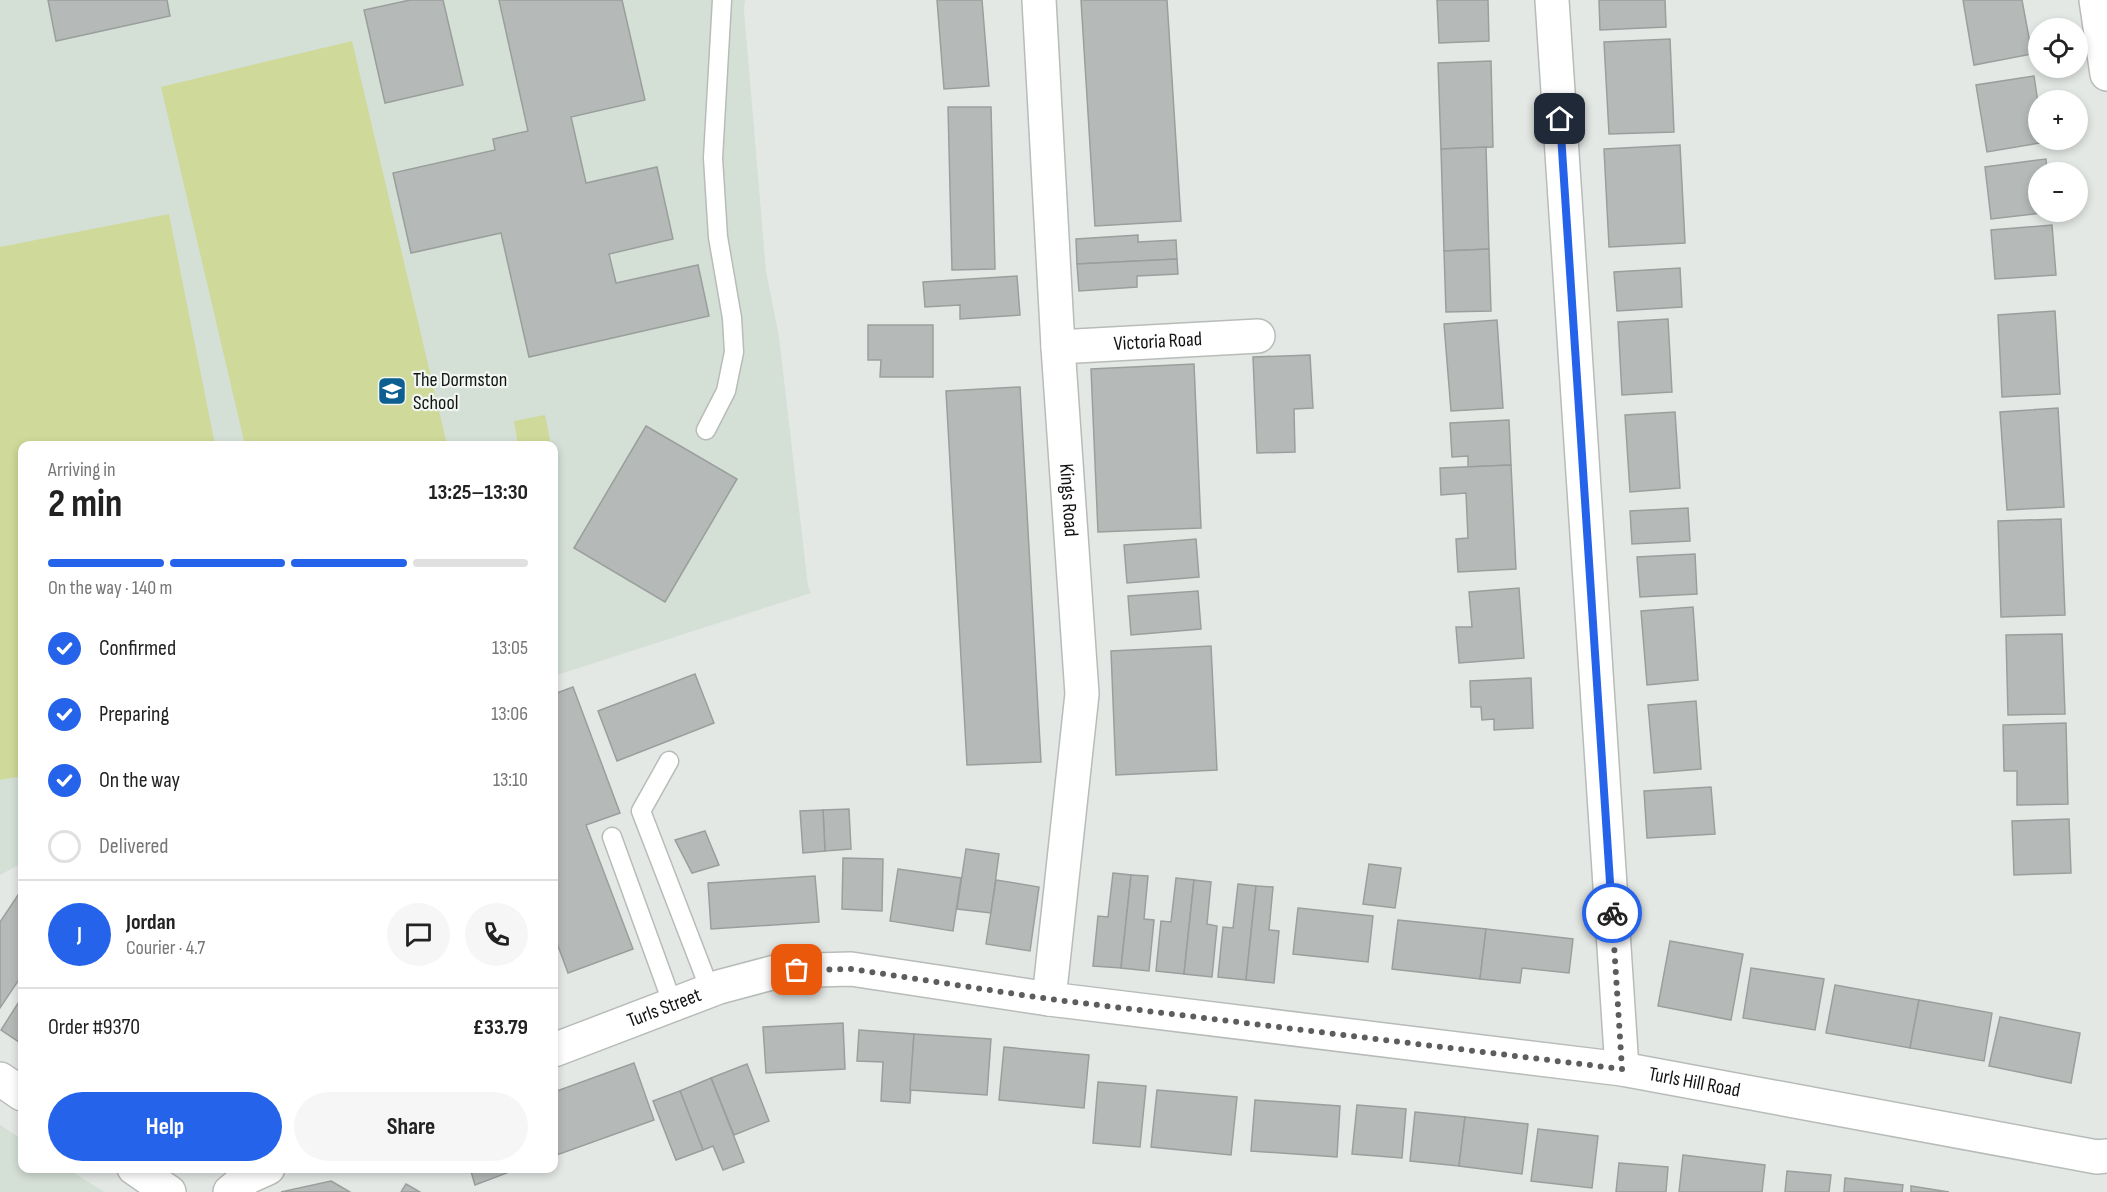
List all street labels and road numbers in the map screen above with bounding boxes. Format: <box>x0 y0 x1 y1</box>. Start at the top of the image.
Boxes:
street label: Victoria Road <box>1113 327 1203 356</box>
street label: Kings Road <box>1054 463 1083 537</box>
street label: Turls Street <box>624 983 705 1033</box>
street label: Turls Hill Road <box>1647 1062 1742 1103</box>

